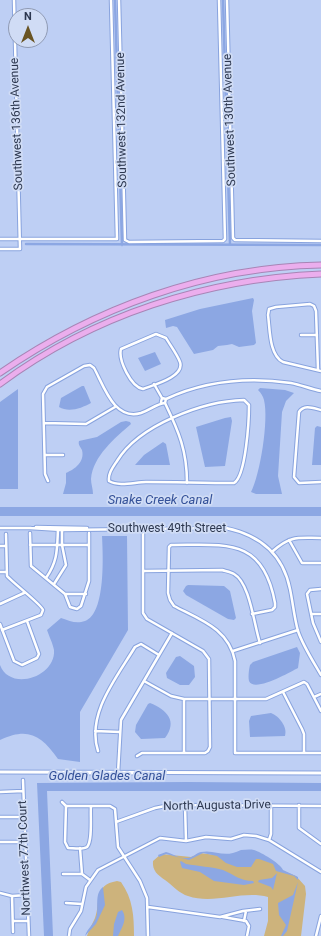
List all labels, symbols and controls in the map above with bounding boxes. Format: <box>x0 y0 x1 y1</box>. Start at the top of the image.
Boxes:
north arrow <box>8 8 48 48</box>
text: N <box>24 10 32 23</box>
street label: Southwest 132nd Avenue <box>114 52 130 188</box>
street label: Southwest 130th Avenue <box>220 53 240 187</box>
street label: Southwest 136th Avenue <box>7 57 27 191</box>
water label: Snake Creek Canal <box>108 493 212 509</box>
street label: Southwest 49th Street <box>108 522 226 536</box>
water label: Golden Glades Canal <box>49 769 165 785</box>
street label: North Augusta Drive <box>163 798 271 814</box>
street label: Northwest 77th Court <box>16 800 34 916</box>

